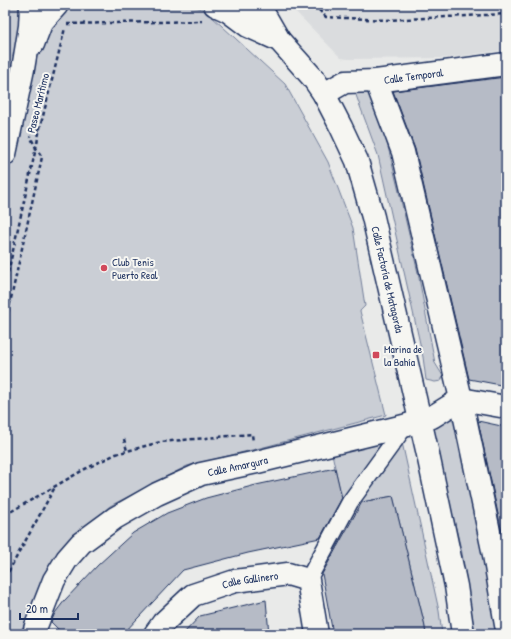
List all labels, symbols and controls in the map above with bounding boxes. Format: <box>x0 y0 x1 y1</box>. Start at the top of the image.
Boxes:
street label: Calle Temporal <box>383 65 444 87</box>
street label: Paseo Marítimo <box>24 71 52 134</box>
street label: Calle Factoría de Matagorda <box>368 225 407 335</box>
place label: Club Tenis Puerto Real <box>112 255 158 282</box>
marker: Club Tenis Puerto Real <box>99 263 109 273</box>
place label: Marina de la Bahía <box>384 342 423 369</box>
marker: Marina de la Bahía <box>371 350 381 360</box>
street label: Calle Amargura <box>206 452 270 479</box>
street label: Calle Gallinero <box>220 568 280 592</box>
scale bar <box>20 595 78 621</box>
text: 20 m <box>26 600 48 617</box>

